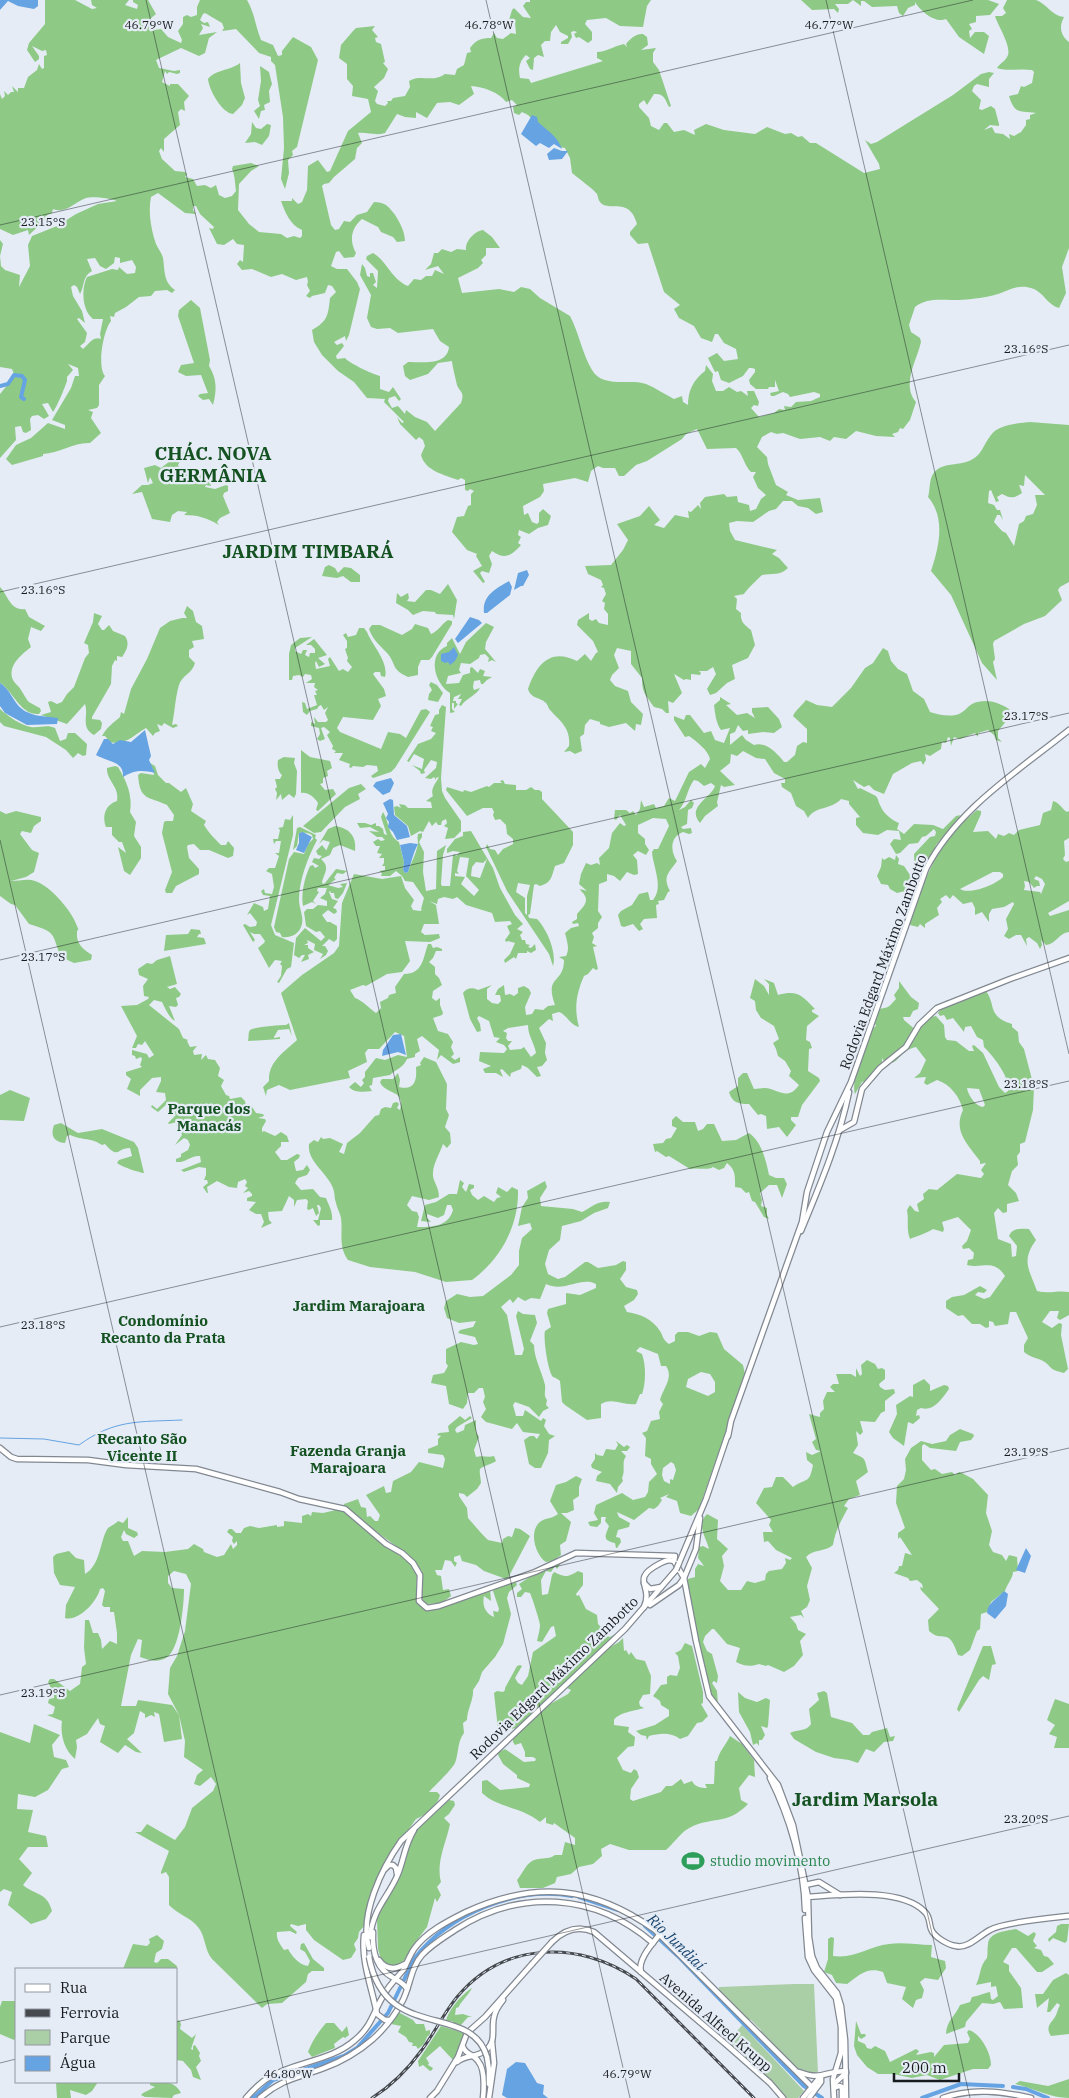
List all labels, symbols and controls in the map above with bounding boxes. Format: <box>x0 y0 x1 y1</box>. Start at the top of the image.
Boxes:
text: 46.79°W <box>124 17 174 32</box>
text: 46.78°W <box>464 17 514 32</box>
text: 46.77°W <box>804 17 854 32</box>
text: 23.15°S <box>21 214 65 229</box>
text: 23.16°S <box>1004 341 1048 356</box>
district label: CHÁC. NOVA GERMÂNIA <box>155 441 272 487</box>
district label: JARDIM TIMBARÁ <box>222 539 394 563</box>
text: 23.16°S <box>21 582 65 597</box>
text: 23.17°S <box>1004 708 1048 723</box>
street label: Rodovia Edgard Máximo Zambotto <box>836 852 930 1072</box>
text: 23.17°S <box>21 949 65 964</box>
text: 23.18°S <box>1004 1076 1048 1091</box>
district label: Parque dos Manacás <box>168 1099 250 1135</box>
district label: Jardim Marajoara <box>293 1296 426 1315</box>
district label: Condomínio Recanto da Prata <box>100 1311 226 1347</box>
text: 23.18°S <box>21 1317 65 1332</box>
district label: Recanto São Vicente II <box>97 1429 187 1465</box>
district label: Fazenda Granja Marajoara <box>290 1441 406 1477</box>
text: 23.19°S <box>1004 1444 1048 1459</box>
street label: Rodovia Edgard Máximo Zambotto <box>466 1592 642 1763</box>
text: 23.19°S <box>21 1685 65 1700</box>
district label: Jardim Marsola <box>792 1787 938 1811</box>
text: 23.20°S <box>1004 1811 1048 1826</box>
sports icon: studio movimento <box>680 1848 706 1874</box>
place label: studio movimento <box>710 1852 830 1870</box>
water label: Rio Jundiaí <box>643 1909 710 1975</box>
legend <box>15 1968 178 2083</box>
street label: Avenida Alfred Krupp <box>656 1968 776 2076</box>
text: Rua <box>60 1978 87 1997</box>
text: Ferrovia <box>60 2003 119 2022</box>
text: Parque <box>60 2028 110 2047</box>
scale bar <box>894 2050 959 2082</box>
text: Água <box>60 2053 96 2072</box>
text: 200 m <box>902 2058 947 2077</box>
text: 46.80°W <box>263 2066 313 2081</box>
text: 46.79°W <box>602 2066 652 2081</box>

